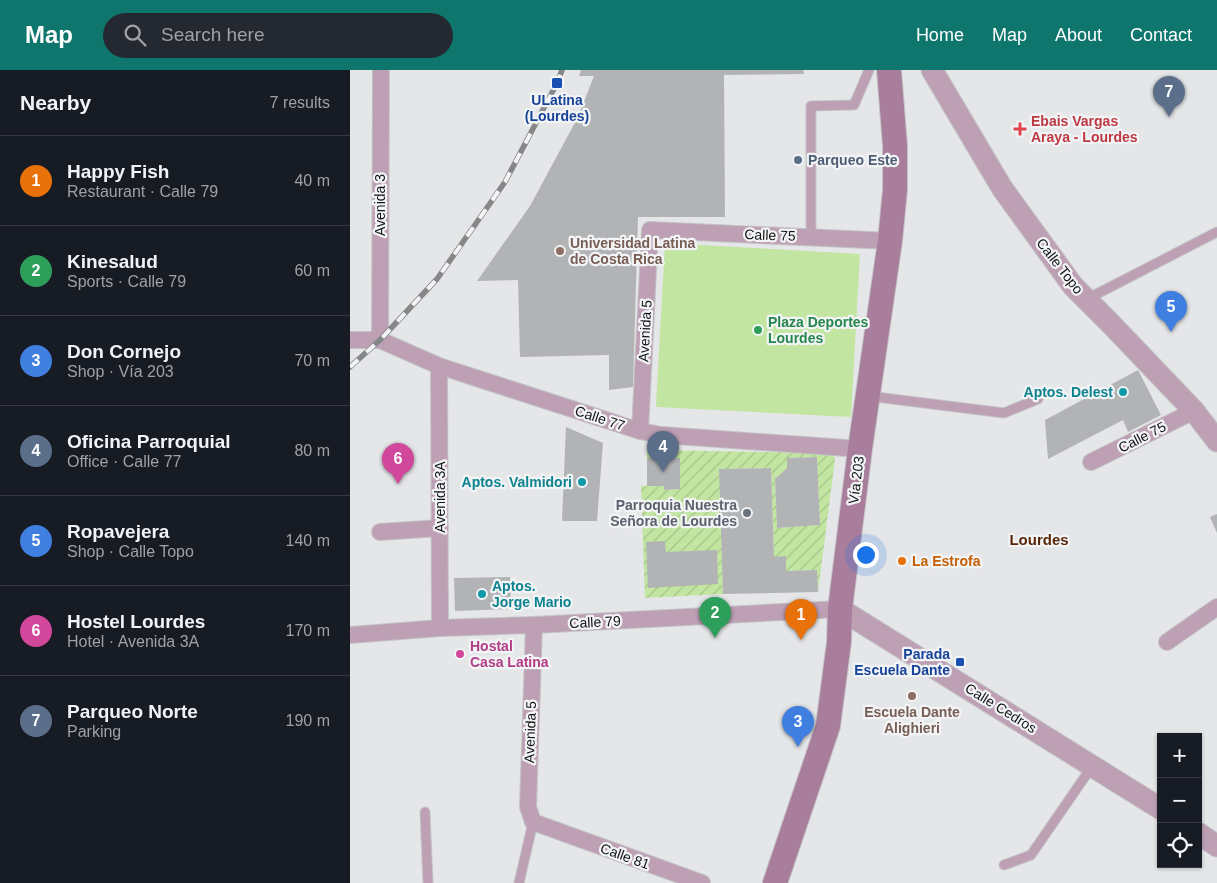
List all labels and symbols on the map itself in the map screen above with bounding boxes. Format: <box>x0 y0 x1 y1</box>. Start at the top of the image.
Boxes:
marker: ULatina (Lourdes) <box>550 76 564 90</box>
pin: 7 <box>1153 76 1185 117</box>
place label: ULatina (Lourdes) <box>525 92 589 124</box>
place label: Ebais Vargas Araya - Lourdes <box>1031 113 1138 145</box>
marker: Ebais Vargas Araya - Lourdes <box>1013 122 1027 136</box>
place label: Parqueo Este <box>808 152 898 168</box>
marker: Parqueo Este <box>792 154 804 166</box>
street label: Avenida 3 <box>372 174 388 236</box>
street label: Calle 75 <box>744 226 796 244</box>
place label: Universidad Latina de Costa Rica <box>570 235 695 267</box>
street label: Calle Topo <box>1033 235 1087 297</box>
marker: Universidad Latina de Costa Rica <box>554 245 566 257</box>
pin: 5 <box>1155 291 1187 332</box>
street label: Avenida 5 <box>635 299 655 362</box>
place label: Plaza Deportes Lourdes <box>768 314 869 346</box>
marker: Plaza Deportes Lourdes <box>752 324 764 336</box>
place label: Aptos. Delest <box>1024 384 1113 400</box>
marker: Aptos. Delest <box>1117 386 1129 398</box>
street label: Calle 77 <box>573 402 627 434</box>
street label: Calle 75 <box>1115 418 1169 456</box>
pin: 4 <box>647 431 679 472</box>
pin: 6 <box>382 443 414 484</box>
street label: Vía 203 <box>845 455 867 505</box>
street label: Avenida 3A <box>432 461 448 533</box>
place label: Aptos. Valmidori <box>462 474 572 490</box>
marker: Aptos. Valmidori <box>576 476 588 488</box>
place label: Parroquia Nuestra Señora de Lourdes <box>610 497 737 529</box>
marker: Parroquia Nuestra Señora de Lourdes <box>741 507 753 519</box>
district label: Lourdes <box>1009 531 1069 548</box>
your location <box>853 542 879 568</box>
place label: La Estrofa <box>912 553 981 569</box>
marker: La Estrofa <box>896 555 908 567</box>
place label: Aptos. Jorge Mario <box>492 578 571 610</box>
marker: Aptos. Jorge Mario <box>476 588 488 600</box>
pin: 2 <box>699 597 731 638</box>
pin: 1 <box>785 599 817 640</box>
street label: Calle 79 <box>569 613 621 631</box>
place label: Hostal Casa Latina <box>470 638 549 670</box>
place label: Parada Escuela Dante <box>854 646 950 678</box>
marker: Hostal Casa Latina <box>454 648 466 660</box>
marker: Parada Escuela Dante <box>954 656 966 668</box>
street label: Calle Cedros <box>962 680 1040 736</box>
marker: Escuela Dante Alighieri <box>906 690 918 702</box>
street label: Avenida 5 <box>521 701 539 763</box>
place label: Escuela Dante Alighieri <box>864 704 960 736</box>
pin: 3 <box>782 706 814 747</box>
street label: Calle 81 <box>598 840 652 872</box>

